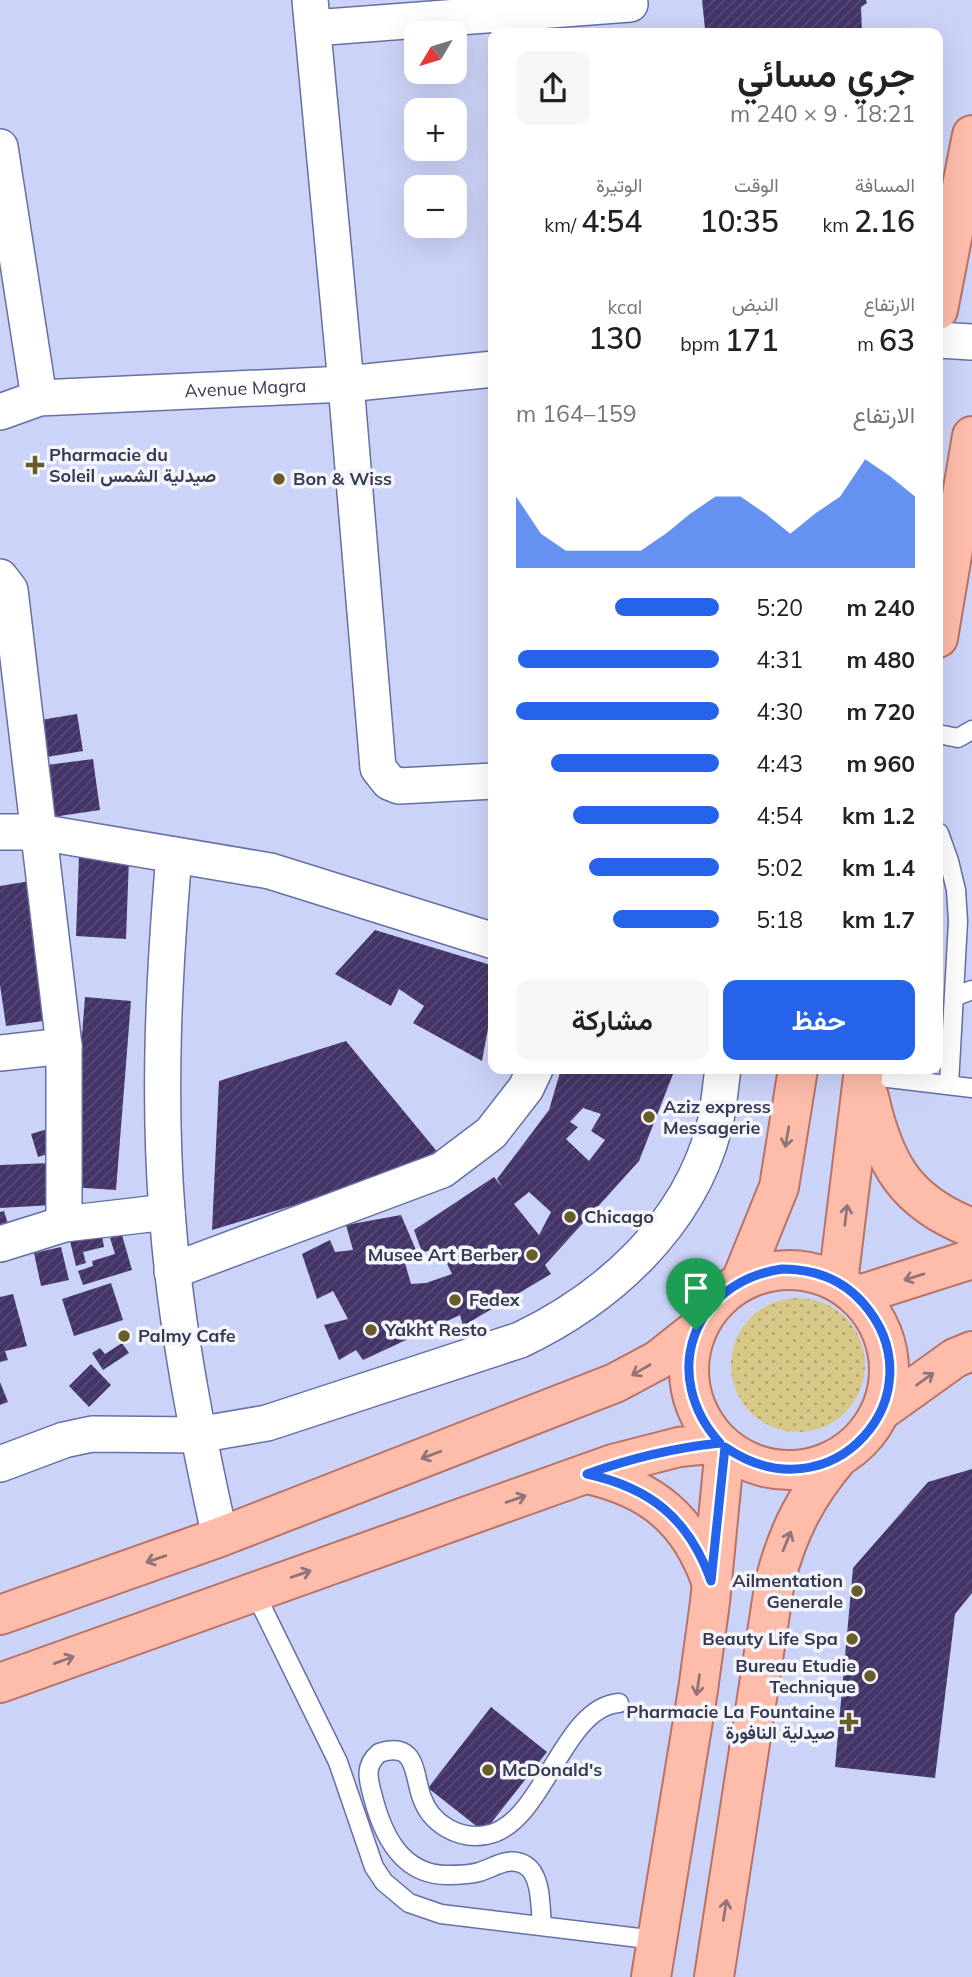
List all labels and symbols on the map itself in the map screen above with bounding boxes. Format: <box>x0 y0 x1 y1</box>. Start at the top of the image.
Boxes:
north arrow <box>404 21 467 84</box>
street label: Avenue Magra <box>184 374 307 402</box>
place label: Pharmacie du Soleil صيدلية الشمس <box>49 443 216 487</box>
marker: Pharmacie du Soleil صيدلية الشمس <box>27 457 43 473</box>
place label: Bon & Wiss <box>293 467 392 490</box>
marker: Bon & Wiss <box>271 471 287 487</box>
place label: Aziz express Messagerie <box>663 1095 771 1139</box>
marker: Aziz express Messagerie <box>641 1109 657 1125</box>
one-way arrow <box>780 1125 793 1147</box>
one-way arrow <box>840 1204 853 1226</box>
place label: Chicago <box>584 1205 654 1228</box>
marker: Chicago <box>562 1209 578 1225</box>
place label: Musee Art Berber <box>368 1243 519 1266</box>
marker: Musee Art Berber <box>524 1247 540 1263</box>
pin <box>666 1258 726 1330</box>
one-way arrow <box>903 1271 925 1284</box>
place label: Fedex <box>469 1288 521 1311</box>
marker: Fedex <box>447 1292 463 1308</box>
place label: Yakht Resto <box>384 1318 487 1341</box>
marker: Yakht Resto <box>363 1322 379 1338</box>
place label: Palmy Cafe <box>138 1324 236 1347</box>
marker: Palmy Cafe <box>116 1328 132 1344</box>
one-way arrow <box>632 1363 652 1377</box>
one-way arrow <box>915 1372 934 1386</box>
one-way arrow <box>420 1450 442 1463</box>
one-way arrow <box>504 1491 526 1504</box>
one-way arrow <box>782 1530 795 1552</box>
one-way arrow <box>146 1554 167 1567</box>
one-way arrow <box>290 1567 312 1579</box>
place label: Ailmentation Generale <box>732 1569 843 1613</box>
marker: Ailmentation Generale <box>849 1583 865 1599</box>
place label: Beauty Life Spa <box>702 1627 838 1650</box>
marker: Beauty Life Spa <box>844 1631 860 1647</box>
one-way arrow <box>53 1653 75 1665</box>
place label: Bureau Etudie Technique <box>735 1654 856 1698</box>
marker: Bureau Etudie Technique <box>862 1668 878 1684</box>
one-way arrow <box>692 1674 705 1696</box>
place label: Pharmacie La Fountaine صيدلية النافورة <box>626 1700 835 1744</box>
marker: Pharmacie La Fountaine صيدلية النافورة <box>841 1714 857 1730</box>
place label: McDonald's <box>502 1758 602 1781</box>
marker: McDonald's <box>480 1762 496 1778</box>
one-way arrow <box>719 1899 732 1921</box>

